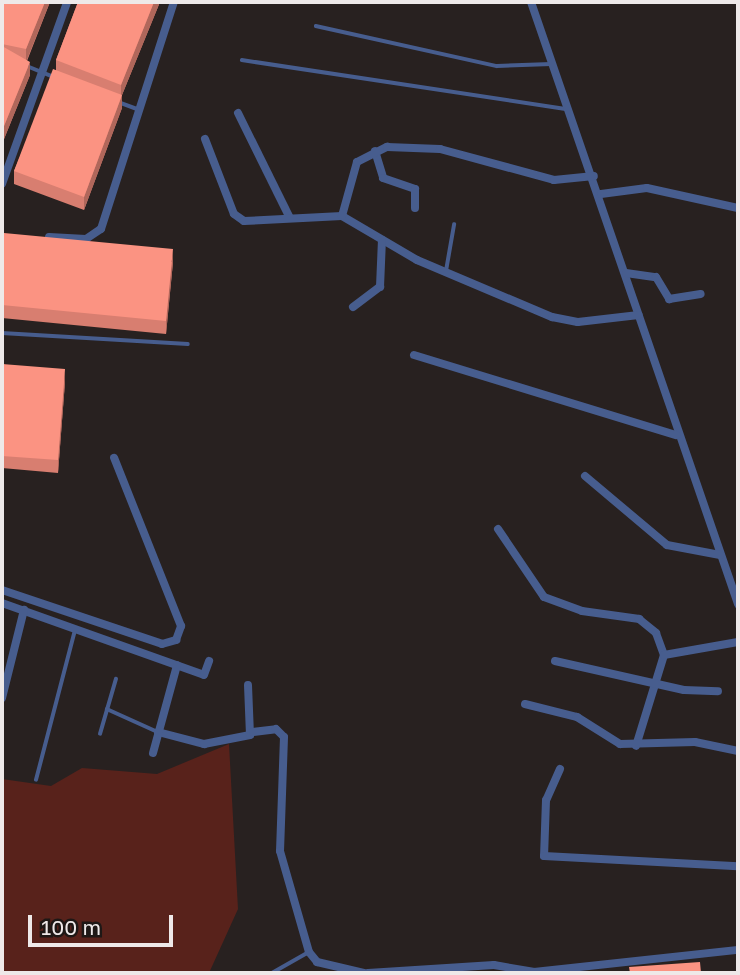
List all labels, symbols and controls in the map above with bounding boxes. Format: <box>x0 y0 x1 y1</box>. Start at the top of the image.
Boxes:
scale bar <box>32 902 177 946</box>
text: 100 m <box>41 914 101 940</box>

